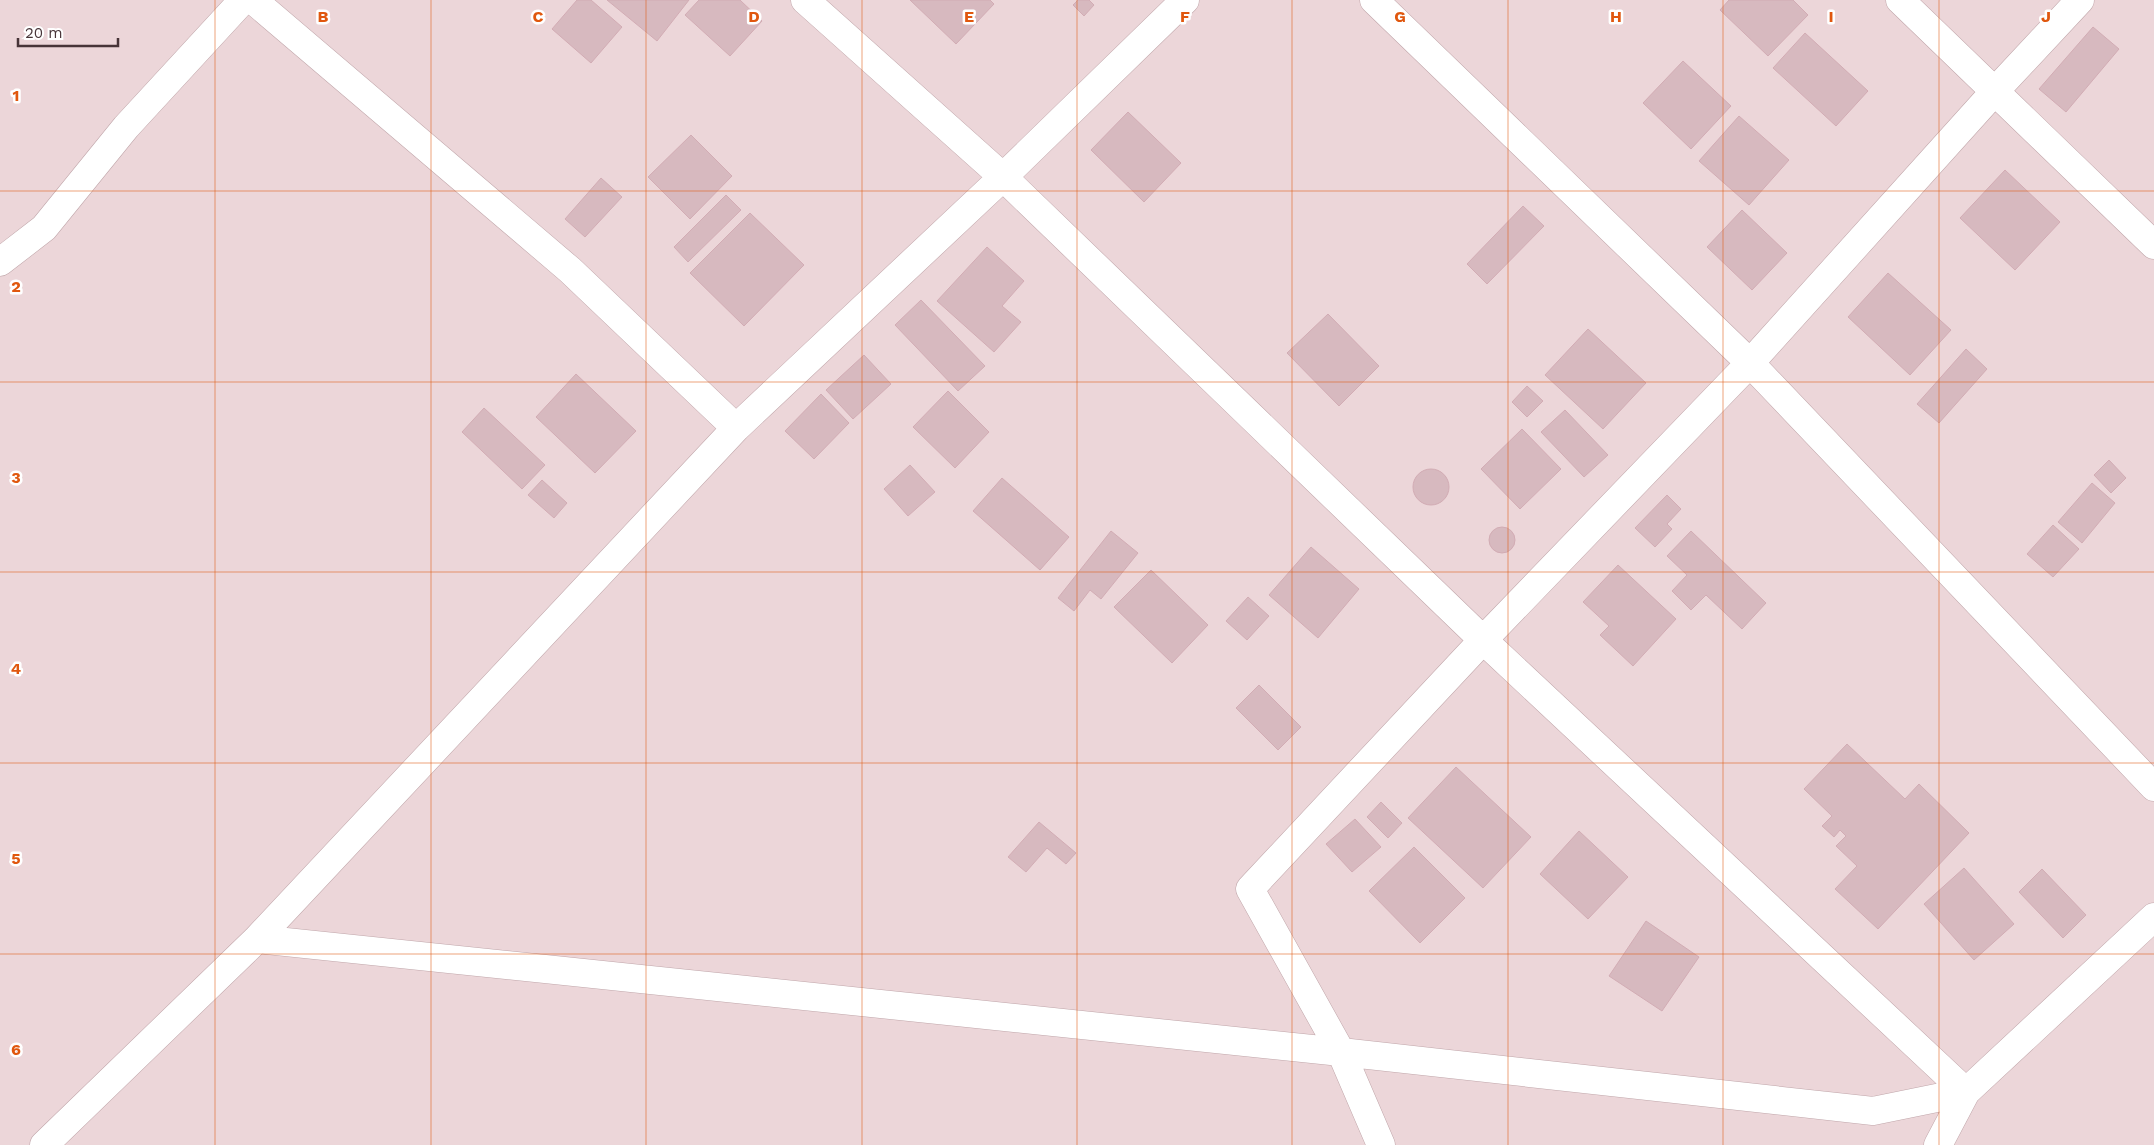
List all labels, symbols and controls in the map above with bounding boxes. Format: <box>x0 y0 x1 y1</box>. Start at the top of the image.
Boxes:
text: B <box>318 7 329 26</box>
text: C <box>533 7 544 26</box>
text: D <box>748 7 760 26</box>
text: E <box>964 7 974 26</box>
text: F <box>1180 7 1190 26</box>
text: G <box>1394 7 1406 26</box>
text: H <box>1610 7 1622 26</box>
text: I <box>1828 7 1834 26</box>
text: J <box>2041 7 2051 26</box>
scale bar <box>18 15 118 47</box>
text: 20 m <box>25 24 63 42</box>
text: 1 <box>13 86 19 105</box>
text: 2 <box>11 277 21 296</box>
text: 3 <box>11 468 21 487</box>
text: 4 <box>11 659 21 678</box>
text: 5 <box>11 849 21 868</box>
text: 6 <box>11 1040 21 1059</box>

